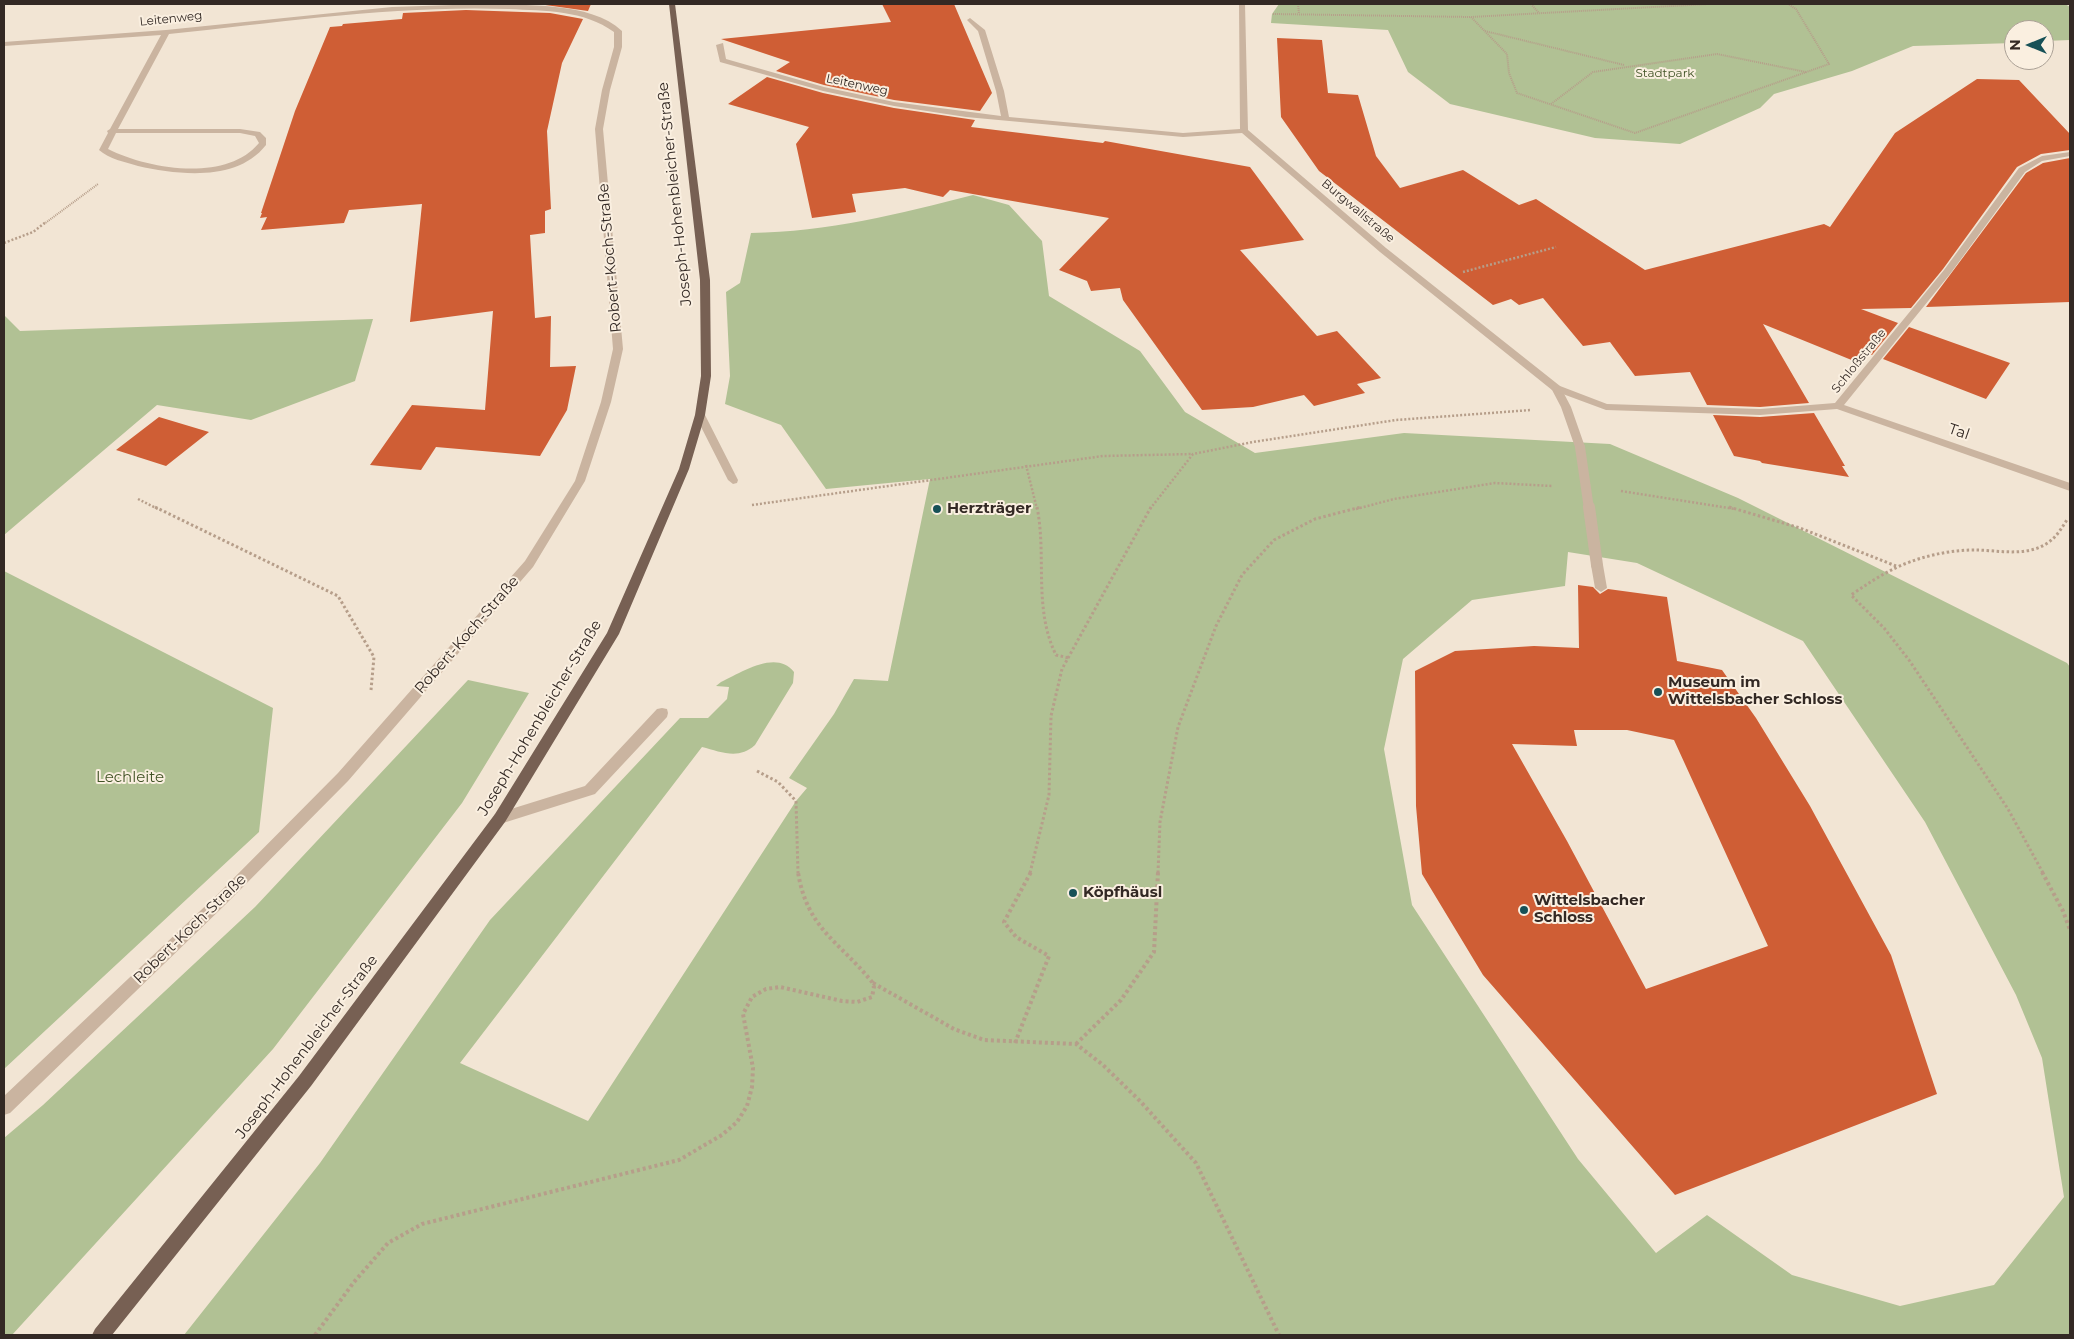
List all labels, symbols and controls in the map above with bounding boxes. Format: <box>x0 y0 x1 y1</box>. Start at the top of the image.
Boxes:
street label: Leitenweg <box>139 9 203 29</box>
north arrow <box>2004 20 2054 70</box>
text: N <box>2006 39 2024 51</box>
park label: Stadtpark <box>1635 66 1695 80</box>
street label: Leitenweg <box>825 71 889 99</box>
street label: Joseph-Hohenbleicher-Straße <box>654 81 696 307</box>
street label: Burgwallstraße <box>1318 176 1398 246</box>
street label: Robert-Koch-Straße <box>595 183 625 333</box>
street label: Schloßstraße <box>1829 326 1889 396</box>
street label: Tal <box>1946 420 1972 444</box>
place label: Herzträger <box>947 500 1031 518</box>
marker: Herzträger <box>931 503 943 515</box>
street label: Robert-Koch-Straße <box>411 573 523 697</box>
street label: Joseph-Hohenbleicher-Straße <box>474 617 606 819</box>
place label: Museum im Wittelsbacher Schloss <box>1668 674 1842 709</box>
marker: Museum im Wittelsbacher Schloss <box>1652 686 1664 698</box>
park label: Lechleite <box>96 769 164 787</box>
street label: Robert-Koch-Straße <box>130 871 250 987</box>
place label: Köpfhäusl <box>1083 884 1162 902</box>
marker: Köpfhäusl <box>1067 887 1079 899</box>
place label: Wittelsbacher Schloss <box>1534 892 1645 927</box>
marker: Wittelsbacher Schloss <box>1518 904 1530 916</box>
street label: Joseph-Hohenbleicher-Straße <box>232 952 382 1142</box>

